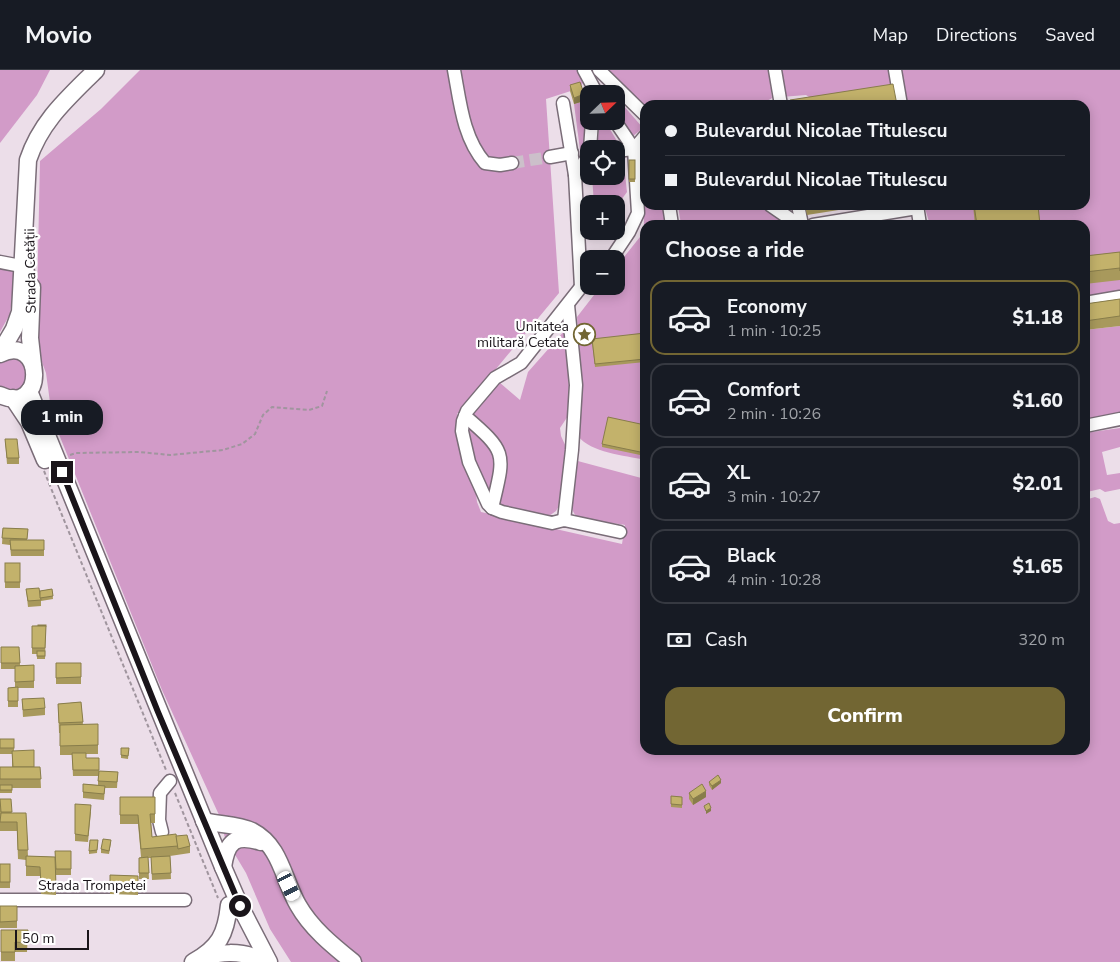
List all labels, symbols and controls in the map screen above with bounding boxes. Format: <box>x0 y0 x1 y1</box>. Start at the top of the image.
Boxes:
text: Movio <box>25 19 92 51</box>
text: Map <box>873 23 908 47</box>
text: Directions <box>936 23 1017 47</box>
text: Saved <box>1045 23 1095 47</box>
north arrow <box>580 85 625 130</box>
map controls <box>580 85 625 295</box>
text: Bulevardul Nicolae Titulescu <box>695 118 947 144</box>
button: locate <box>580 140 625 185</box>
text: Bulevardul Nicolae Titulescu <box>695 167 947 193</box>
button: + <box>580 195 625 240</box>
street label: Strada Cetății <box>20 228 41 314</box>
text: Choose a ride <box>665 235 804 265</box>
button: − <box>580 250 625 295</box>
text: Economy <box>727 294 807 320</box>
icon: car <box>667 295 712 340</box>
text: $1.18 <box>1012 305 1063 331</box>
place label: Unitatea militară Cetate <box>477 317 569 352</box>
text: 1 min · 10:25 <box>727 320 821 342</box>
place icon: Unitatea militară Cetate <box>573 322 597 346</box>
text: Comfort <box>727 377 800 403</box>
icon: car <box>667 378 712 423</box>
text: $1.60 <box>1012 388 1063 414</box>
callout: 1 min <box>21 400 103 434</box>
text: 2 min · 10:26 <box>727 403 821 425</box>
text: 1 min <box>41 406 83 428</box>
text: XL <box>727 460 750 486</box>
route end <box>51 461 73 483</box>
icon: car <box>667 461 712 506</box>
text: $2.01 <box>1012 471 1063 497</box>
text: 3 min · 10:27 <box>727 486 821 508</box>
text: Black <box>727 543 776 569</box>
icon: car <box>667 544 712 589</box>
text: $1.65 <box>1012 554 1063 580</box>
text: 4 min · 10:28 <box>727 569 821 591</box>
icon: cash <box>665 626 693 654</box>
text: Cash <box>705 627 747 653</box>
text: 320 m <box>1018 629 1065 651</box>
button: Confirm <box>665 687 1065 745</box>
car <box>275 869 302 903</box>
street label: Strada Trompetei <box>38 876 146 895</box>
route start <box>229 895 251 917</box>
scale bar <box>15 927 89 950</box>
text: 50 m <box>22 929 54 948</box>

